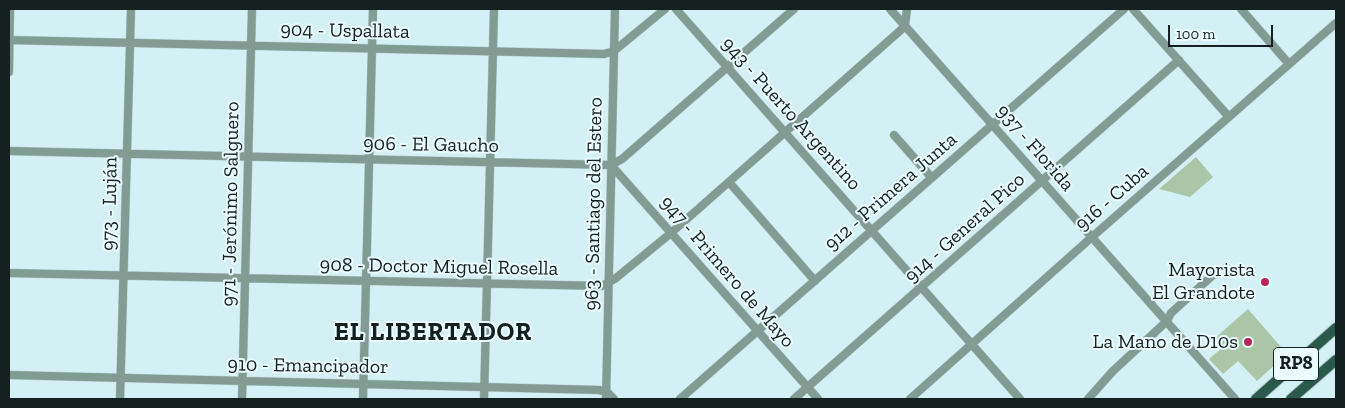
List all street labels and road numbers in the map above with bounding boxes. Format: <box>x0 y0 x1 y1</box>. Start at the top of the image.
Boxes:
street label: 904 - Uspallata <box>280 18 410 44</box>
street label: 943 - Puerto Argentino <box>716 32 866 196</box>
street label: 963 - Santiago del Estero <box>580 97 608 311</box>
street label: 937 - Florida <box>991 100 1079 196</box>
street label: 971 - Jerónimo Salguero <box>217 101 245 307</box>
street label: 912 - Primera Junta <box>820 128 962 256</box>
street label: 906 - El Gaucho <box>363 132 499 158</box>
street label: 973 - Luján <box>97 157 123 251</box>
street label: 916 - Cuba <box>1070 160 1154 236</box>
street label: 914 - General Pico <box>900 168 1030 288</box>
street label: 947 - Primero de Mayo <box>654 191 800 353</box>
street label: 908 - Doctor Miguel Rosella <box>319 253 559 281</box>
road number: RP8 <box>1274 348 1318 380</box>
street label: 910 - Emancipador <box>227 353 389 379</box>

